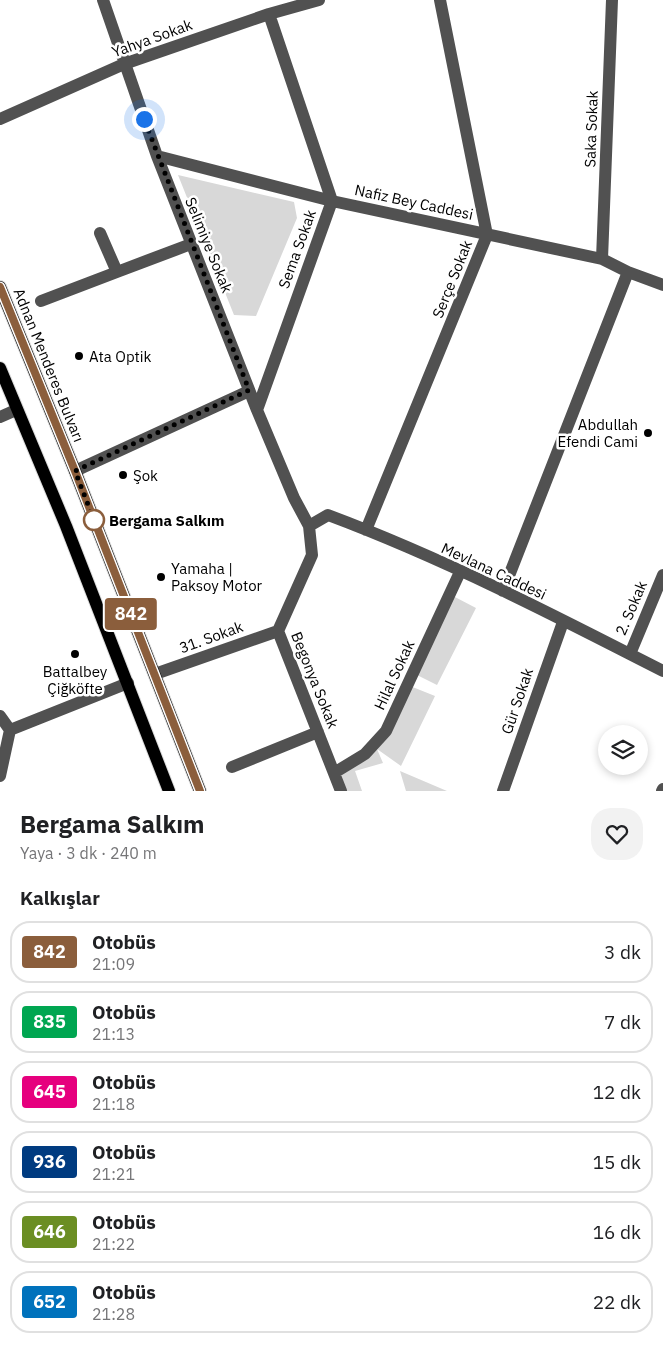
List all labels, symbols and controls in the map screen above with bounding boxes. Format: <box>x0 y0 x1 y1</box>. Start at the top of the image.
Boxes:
street label: Yahya Sokak <box>109 15 195 61</box>
street label: Saka Sokak <box>580 90 602 168</box>
your location <box>132 107 157 132</box>
street label: Nafiz Bey Caddesi <box>353 180 475 224</box>
street label: Selimiye Sokak <box>181 194 237 296</box>
street label: Sema Sokak <box>274 207 320 291</box>
street label: Serçe Sokak <box>428 237 476 321</box>
street label: Adnan Menderes Bulvarı <box>9 285 89 445</box>
place label: Ata Optik <box>89 347 152 366</box>
marker: Ata Optik <box>73 350 85 362</box>
place label: Abdullah Efendi Cami <box>558 415 638 451</box>
marker: Abdullah Efendi Cami <box>642 427 654 439</box>
place label: Şok <box>133 466 158 485</box>
marker: Şok <box>117 469 129 481</box>
marker: Bergama Salkım <box>83 509 105 531</box>
place label: Bergama Salkım <box>109 511 224 530</box>
street label: Mevlana Caddesi <box>438 538 550 604</box>
place label: Yamaha | Paksoy Motor <box>171 559 263 595</box>
marker: Yamaha | Paksoy Motor <box>155 571 167 583</box>
street label: 2. Sokak <box>611 578 651 638</box>
line badge: 842 <box>102 598 160 630</box>
text: 842 <box>115 602 147 625</box>
street label: 31. Sokak <box>177 617 246 657</box>
street label: Begonya Sokak <box>287 629 343 731</box>
street label: Hilal Sokak <box>370 637 418 713</box>
marker: Battalbey Çiğköfte <box>69 648 81 660</box>
place label: Battalbey Çiğköfte <box>43 662 108 698</box>
street label: Gür Sokak <box>497 665 537 737</box>
map controls <box>598 725 648 775</box>
button: layers <box>598 725 648 775</box>
text: Bergama Salkım <box>20 808 205 840</box>
button: heart <box>591 808 643 860</box>
text: Yaya · 3 dk · 240 m <box>20 843 157 863</box>
text: Kalkışlar <box>20 886 100 910</box>
text: Otobüs <box>92 930 156 954</box>
text: 842 <box>33 940 66 963</box>
text: 3 dk <box>604 940 641 964</box>
text: 21:09 <box>92 954 135 974</box>
text: Otobüs <box>92 1000 156 1024</box>
text: 835 <box>33 1010 66 1033</box>
text: 7 dk <box>604 1010 641 1034</box>
text: 21:13 <box>92 1024 135 1044</box>
text: Otobüs <box>92 1070 156 1094</box>
text: 645 <box>33 1080 66 1103</box>
text: 12 dk <box>593 1080 641 1104</box>
text: 21:18 <box>92 1094 135 1114</box>
text: Otobüs <box>92 1140 156 1164</box>
text: 936 <box>33 1150 66 1173</box>
text: 15 dk <box>593 1150 641 1174</box>
text: 21:21 <box>92 1164 135 1184</box>
text: Otobüs <box>92 1210 156 1234</box>
text: 646 <box>33 1220 66 1243</box>
text: 16 dk <box>593 1220 641 1244</box>
text: 21:22 <box>92 1234 135 1254</box>
text: Otobüs <box>92 1280 156 1304</box>
text: 652 <box>33 1290 66 1313</box>
text: 22 dk <box>593 1290 641 1314</box>
text: 21:28 <box>92 1304 135 1324</box>

